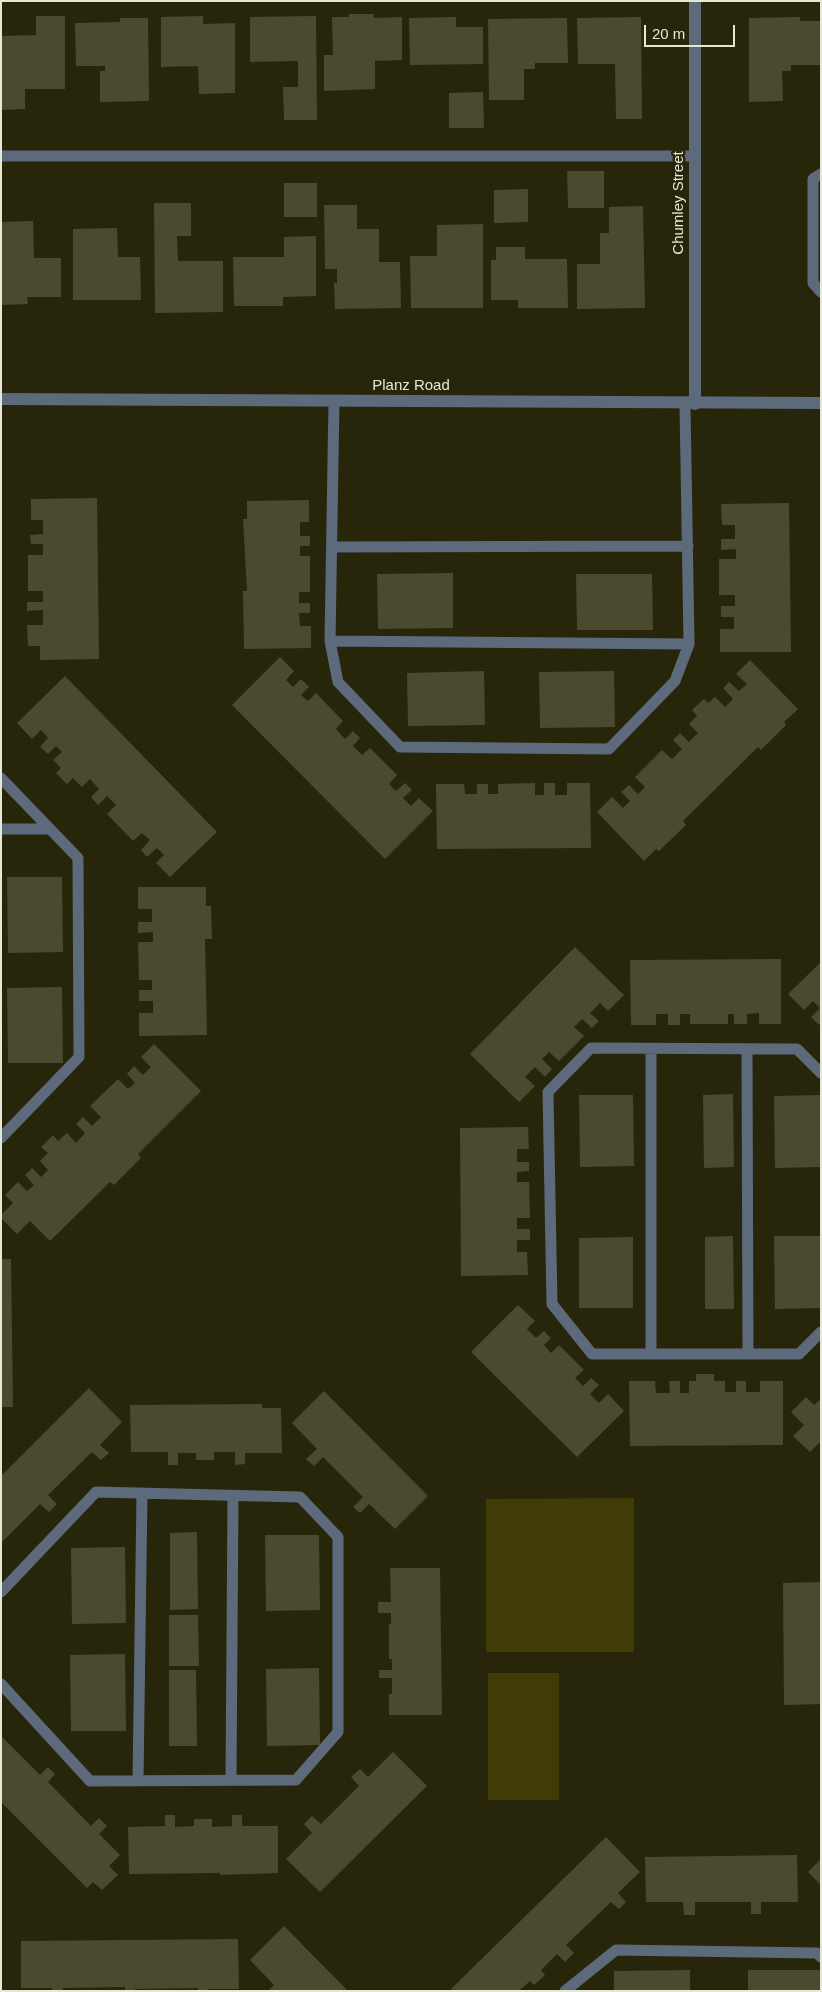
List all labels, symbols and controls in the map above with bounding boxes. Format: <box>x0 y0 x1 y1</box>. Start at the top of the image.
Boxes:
scale bar <box>647 15 738 47</box>
text: 20 m <box>652 25 685 42</box>
street label: Chumley Street <box>670 151 688 255</box>
street label: Planz Road <box>372 377 450 395</box>

